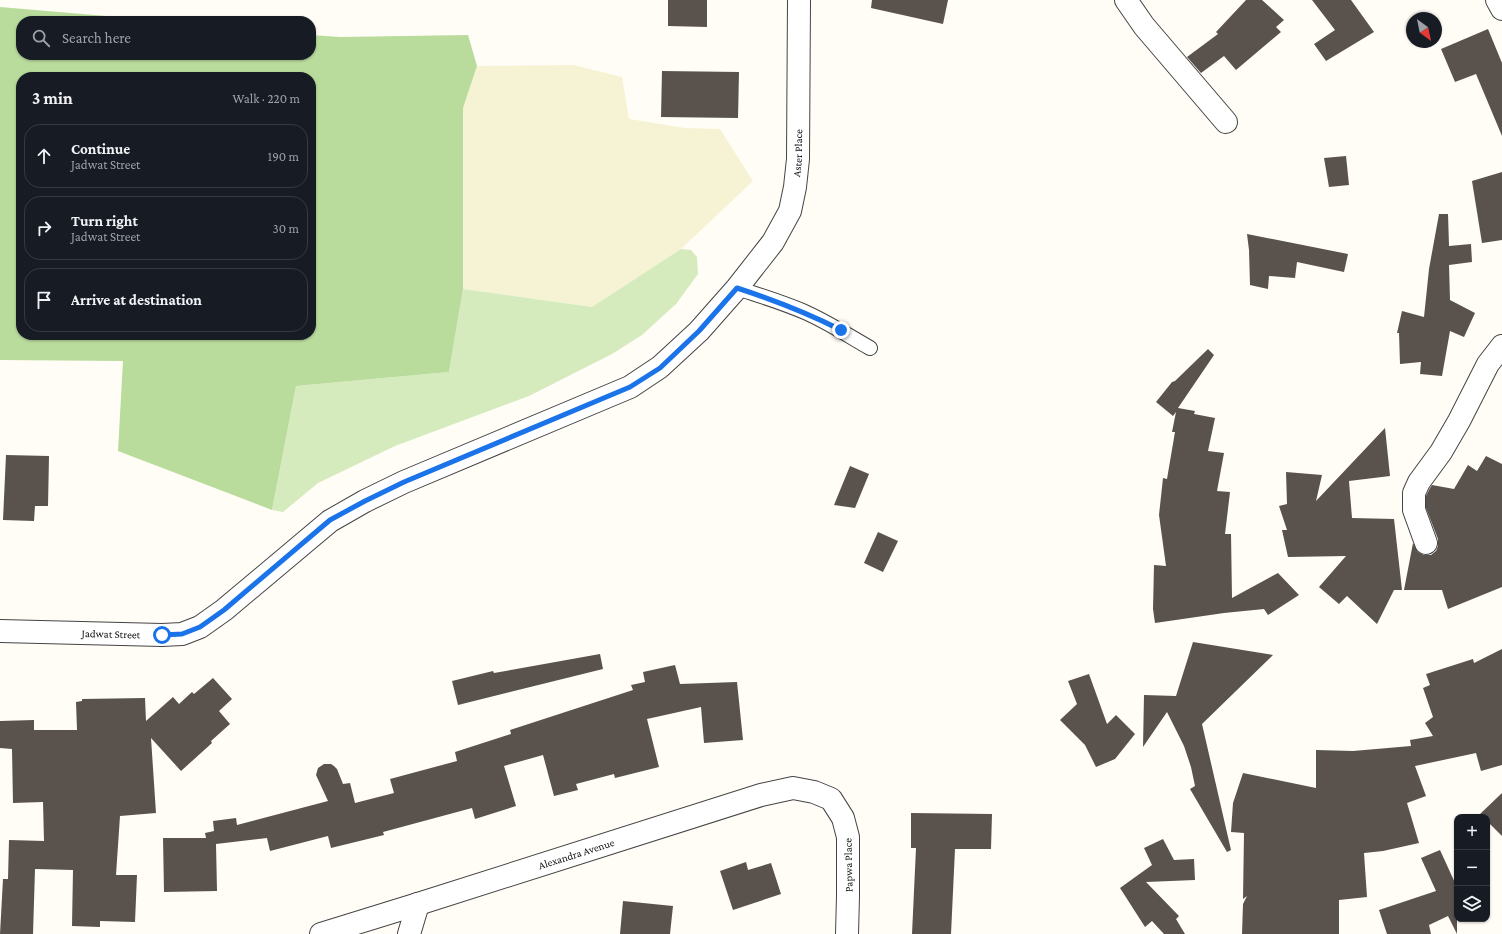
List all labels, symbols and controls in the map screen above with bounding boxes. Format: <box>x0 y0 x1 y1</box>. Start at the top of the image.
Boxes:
north arrow <box>1406 12 1442 48</box>
search box <box>16 16 316 60</box>
icon: search <box>30 27 52 49</box>
text: Search here <box>62 30 131 46</box>
text: 3 min <box>32 89 73 108</box>
text: Walk · 220 m <box>232 91 300 106</box>
street label: Aster Place <box>790 129 804 177</box>
text: Continue <box>71 141 130 157</box>
icon: ahead <box>33 145 55 167</box>
text: 190 m <box>268 149 299 164</box>
text: Jadwat Street <box>71 157 140 172</box>
text: Turn right <box>71 213 138 229</box>
icon: right <box>33 217 55 239</box>
text: 30 m <box>273 221 299 236</box>
text: Jadwat Street <box>71 229 140 244</box>
icon: arrive <box>33 289 55 311</box>
text: Arrive at destination <box>71 292 202 308</box>
route end <box>832 321 850 339</box>
route start <box>153 626 171 644</box>
street label: Jadwat Street <box>80 627 141 640</box>
map controls <box>1454 814 1490 922</box>
button: + <box>1454 814 1490 850</box>
street label: Alexandra Avenue <box>537 836 616 871</box>
street label: Papwa Place <box>842 838 855 892</box>
button: − <box>1454 850 1490 886</box>
button: layers <box>1454 886 1490 922</box>

